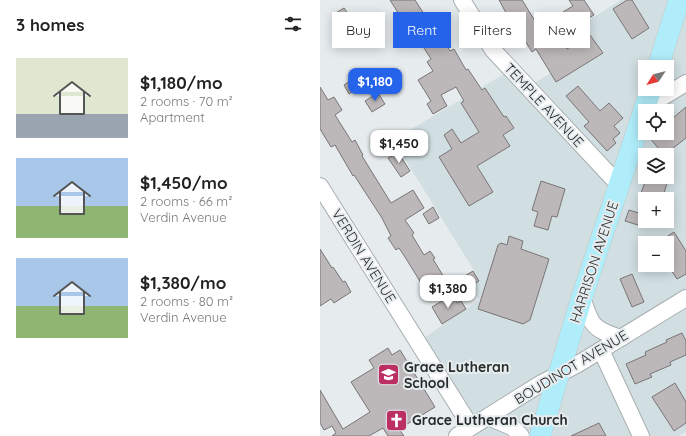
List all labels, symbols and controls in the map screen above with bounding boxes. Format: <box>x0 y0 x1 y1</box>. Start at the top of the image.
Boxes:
chip: Buy <box>332 12 385 48</box>
chip: Rent <box>393 12 451 48</box>
chip: Filters <box>459 12 526 48</box>
chip: New <box>534 12 590 48</box>
icon: filters <box>282 13 304 35</box>
text: 3 homes <box>16 14 84 35</box>
street label: TEMPLE AVENUE <box>500 59 588 151</box>
north arrow <box>638 60 674 96</box>
map controls <box>638 60 674 272</box>
pin: $1,180 <box>342 68 408 102</box>
text: $1,180/mo <box>140 72 223 93</box>
text: $1,180 <box>357 73 393 89</box>
icon: home <box>48 74 96 122</box>
text: 2 rooms · 70 m² <box>140 93 233 109</box>
button: locate <box>638 104 674 140</box>
text: Apartment <box>140 109 205 125</box>
pin: $1,450 <box>366 130 432 164</box>
text: $1,450 <box>379 135 419 151</box>
button: layers <box>638 148 674 184</box>
text: $1,450/mo <box>140 172 228 193</box>
icon: home <box>48 174 96 222</box>
button: + <box>638 192 674 228</box>
text: 2 rooms · 66 m² <box>140 193 232 209</box>
street label: HARRISON AVENUE <box>566 199 622 325</box>
street label: VERDIN AVENUE <box>328 206 400 306</box>
text: Verdin Avenue <box>140 209 227 225</box>
button: − <box>638 236 674 272</box>
text: $1,380/mo <box>140 272 226 293</box>
icon: home <box>48 274 96 322</box>
pin: $1,380 <box>415 275 481 309</box>
text: $1,380 <box>429 280 467 296</box>
text: 2 rooms · 80 m² <box>140 293 233 309</box>
text: Verdin Avenue <box>140 309 227 325</box>
street label: BOUDINOT AVENUE <box>511 326 631 408</box>
place label: Grace Lutheran School <box>404 358 509 392</box>
school or university icon: Grace Lutheran School <box>376 362 402 388</box>
church icon: Grace Lutheran Church <box>383 407 409 433</box>
place label: Grace Lutheran Church <box>412 411 568 429</box>

